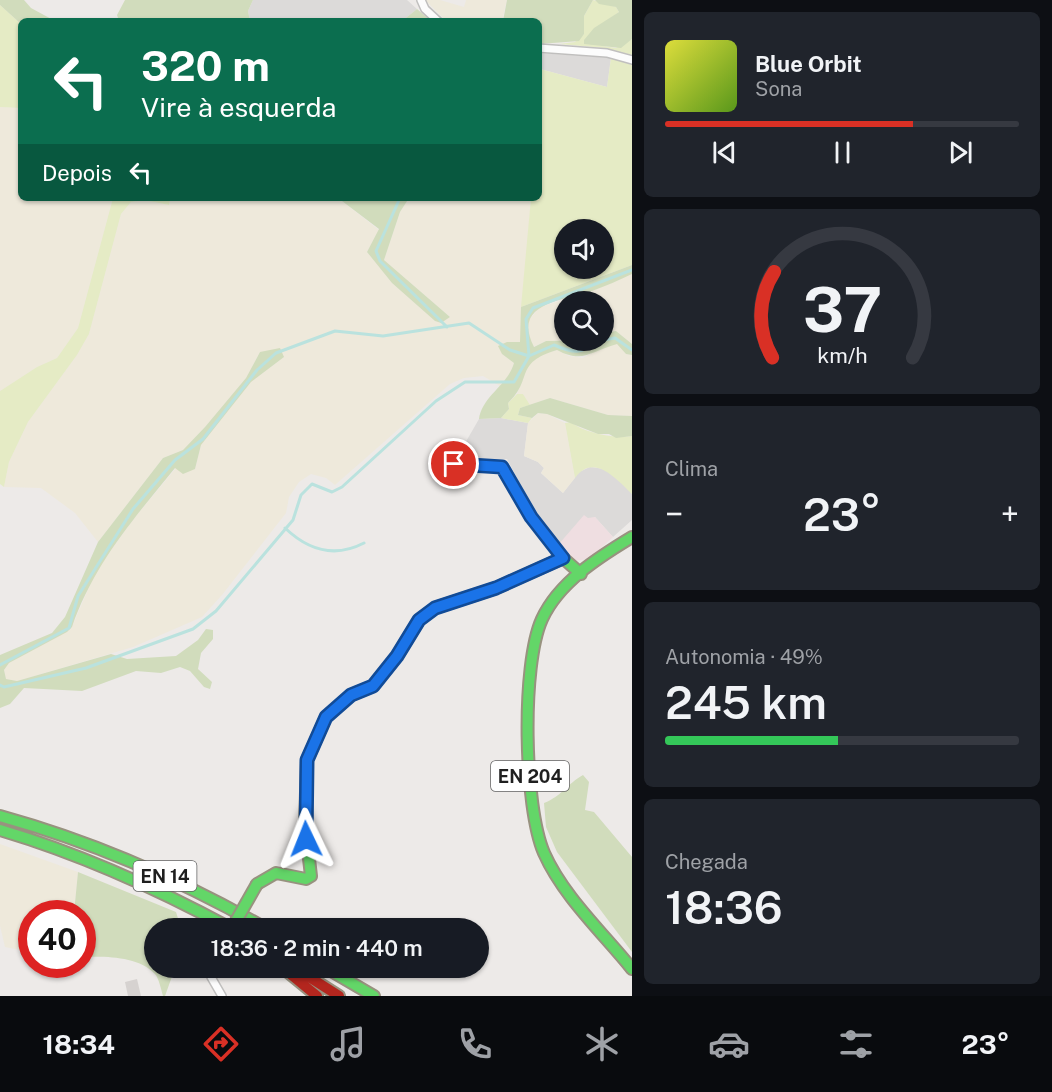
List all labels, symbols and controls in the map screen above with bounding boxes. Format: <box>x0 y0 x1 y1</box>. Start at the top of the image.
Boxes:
text: 320 m <box>141 41 270 90</box>
icon: left <box>42 42 120 120</box>
text: Blue Orbit <box>755 51 862 77</box>
text: Sona <box>755 77 802 101</box>
text: Vire à esquerda <box>141 91 336 123</box>
icon: previous <box>708 136 741 169</box>
icon: pause <box>826 136 859 169</box>
icon: next <box>944 136 977 169</box>
icon: left <box>124 156 157 189</box>
text: Depois <box>42 160 112 186</box>
map controls <box>554 219 614 351</box>
button: sound <box>554 219 614 279</box>
text: 37 <box>802 273 882 346</box>
button: search <box>554 291 614 351</box>
text: km/h <box>817 344 867 369</box>
pin <box>428 438 479 489</box>
icon: arrive <box>437 447 470 480</box>
text: Clima <box>665 457 718 481</box>
text: 23° <box>803 488 881 541</box>
text: − <box>665 495 683 533</box>
text: + <box>1001 495 1019 533</box>
text: Autonomia · 49% <box>665 645 823 669</box>
text: 245 km <box>665 676 827 729</box>
road number: EN 204 <box>491 761 569 791</box>
position arrow <box>274 807 338 871</box>
text: Chegada <box>665 850 748 874</box>
road number: EN 14 <box>134 861 196 891</box>
text: 18:36 <box>665 881 783 934</box>
speed limit sign: 40 <box>18 900 96 978</box>
text: 18:36 · 2 min · 440 m <box>210 935 423 961</box>
icon: directions <box>200 1023 242 1065</box>
icon: music <box>327 1023 369 1065</box>
icon: phone <box>454 1023 496 1065</box>
icon: climate <box>581 1023 623 1065</box>
icon: car <box>708 1023 750 1065</box>
icon: filters <box>835 1023 877 1065</box>
text: 18:34 <box>42 1028 115 1060</box>
text: 23° <box>962 1028 1009 1060</box>

